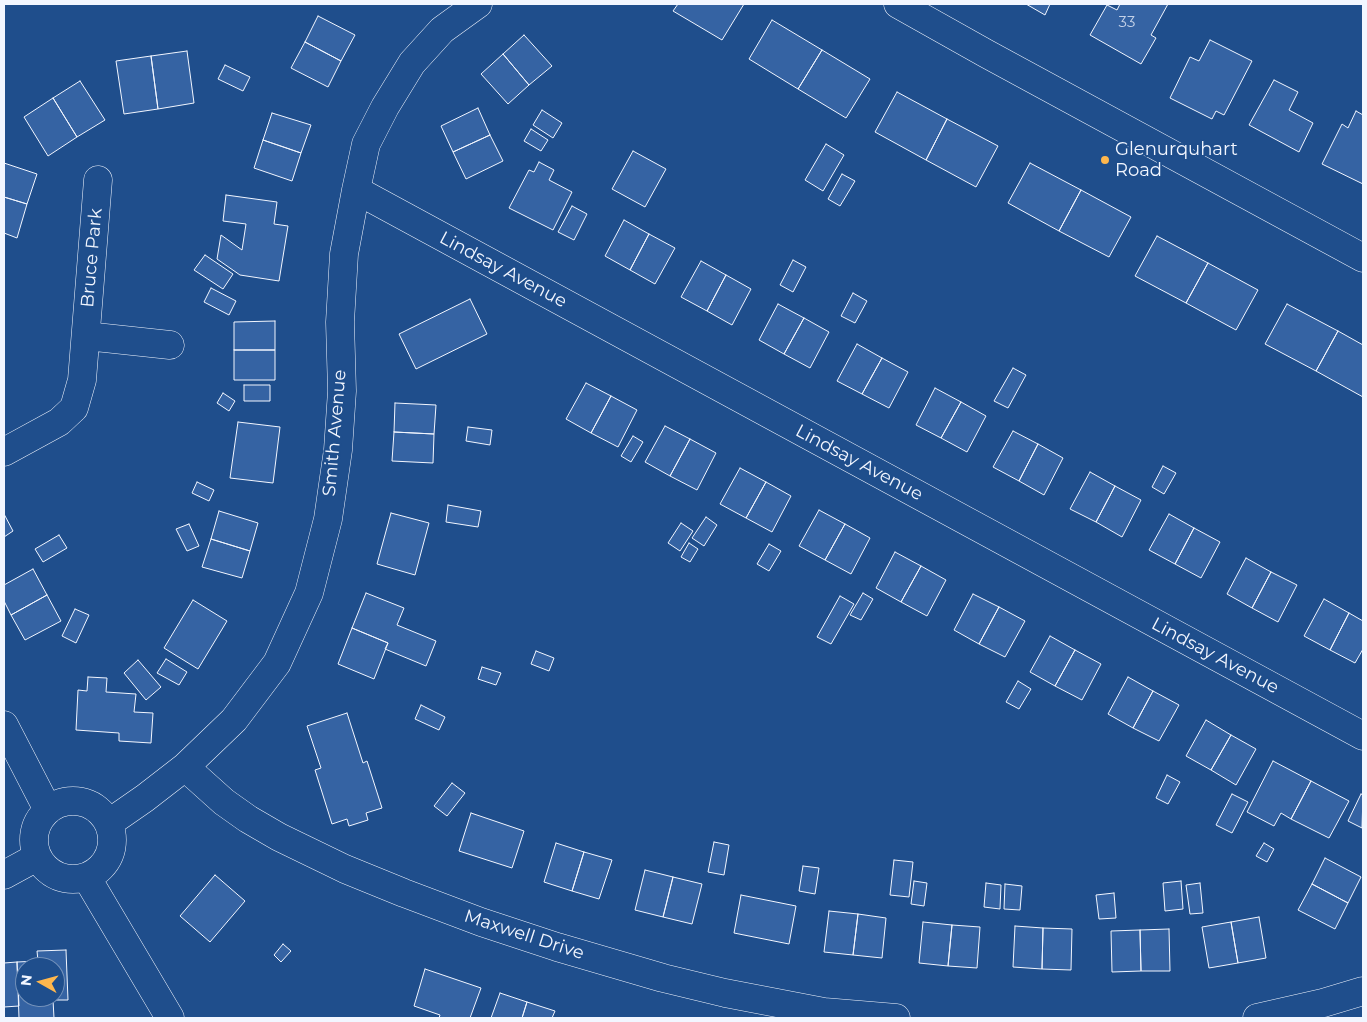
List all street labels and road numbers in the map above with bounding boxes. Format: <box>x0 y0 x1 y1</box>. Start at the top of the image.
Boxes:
street label: Bruce Park <box>77 207 107 309</box>
street label: Lindsay Avenue <box>436 227 570 313</box>
street label: Smith Avenue <box>319 369 351 497</box>
street label: Lindsay Avenue <box>792 420 926 506</box>
street label: Lindsay Avenue <box>1148 613 1282 699</box>
street label: Maxwell Drive <box>461 905 587 965</box>

